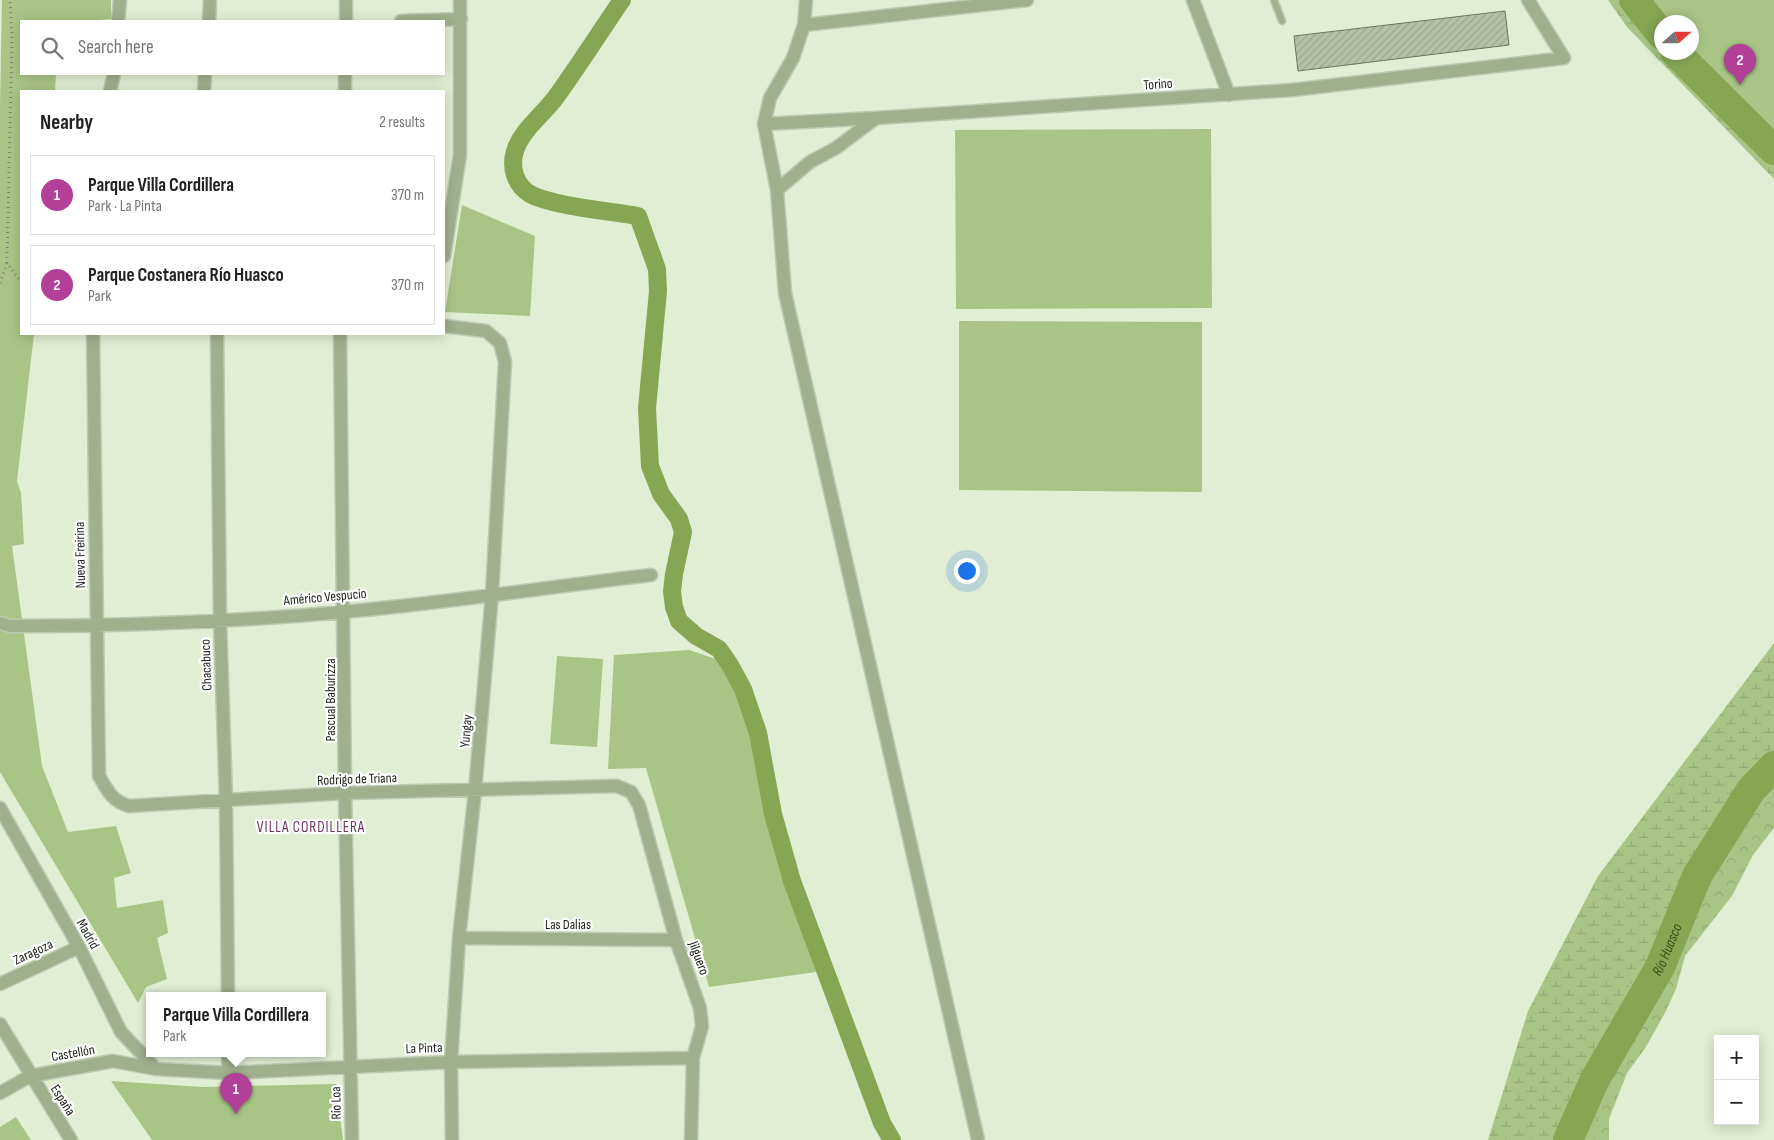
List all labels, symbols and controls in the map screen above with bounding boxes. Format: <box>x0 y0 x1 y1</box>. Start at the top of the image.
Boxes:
north arrow <box>1654 15 1699 60</box>
search box <box>20 20 445 75</box>
icon: search <box>38 34 66 62</box>
text: Search here <box>78 36 154 59</box>
pin: 2 <box>1724 44 1756 85</box>
street label: Torino <box>1143 74 1173 93</box>
text: Nearby <box>40 110 93 135</box>
text: 2 results <box>379 113 425 132</box>
text: Parque Villa Cordillera <box>88 174 234 197</box>
text: 1 <box>54 186 60 205</box>
text: 370 m <box>391 186 424 205</box>
text: Park · La Pinta <box>88 197 162 216</box>
text: Parque Costanera Río Huasco <box>88 264 284 287</box>
text: 2 <box>53 276 61 295</box>
text: 370 m <box>391 276 424 295</box>
text: Park <box>88 287 111 306</box>
street label: Nueva Freirina <box>71 522 89 588</box>
your location <box>954 558 980 584</box>
street label: Américo Vespucio <box>282 585 367 609</box>
street label: Chacabuco <box>197 639 215 691</box>
street label: Pascual Baburizza <box>322 658 339 742</box>
street label: Yungay <box>456 713 476 748</box>
street label: Rodrigo de Triana <box>317 769 397 789</box>
district label: VILLA CORDILLERA <box>257 818 365 837</box>
street label: Madrid <box>73 916 103 952</box>
street label: Las Dalias <box>545 916 591 933</box>
water label: Río Huasco <box>1647 921 1686 979</box>
street label: Zaragoza <box>10 935 56 969</box>
street label: Jilguero <box>685 938 713 977</box>
popup <box>146 992 326 1057</box>
text: Parque Villa Cordillera <box>163 1004 309 1027</box>
text: Park <box>163 1027 186 1046</box>
map controls <box>1714 1035 1759 1125</box>
button: + <box>1714 1035 1759 1080</box>
street label: La Pinta <box>405 1039 443 1057</box>
street label: Castellón <box>50 1041 96 1065</box>
pin: 1 <box>220 1073 252 1114</box>
button: − <box>1714 1080 1759 1125</box>
street label: España <box>47 1081 79 1119</box>
street label: Río Loa <box>327 1086 345 1120</box>

